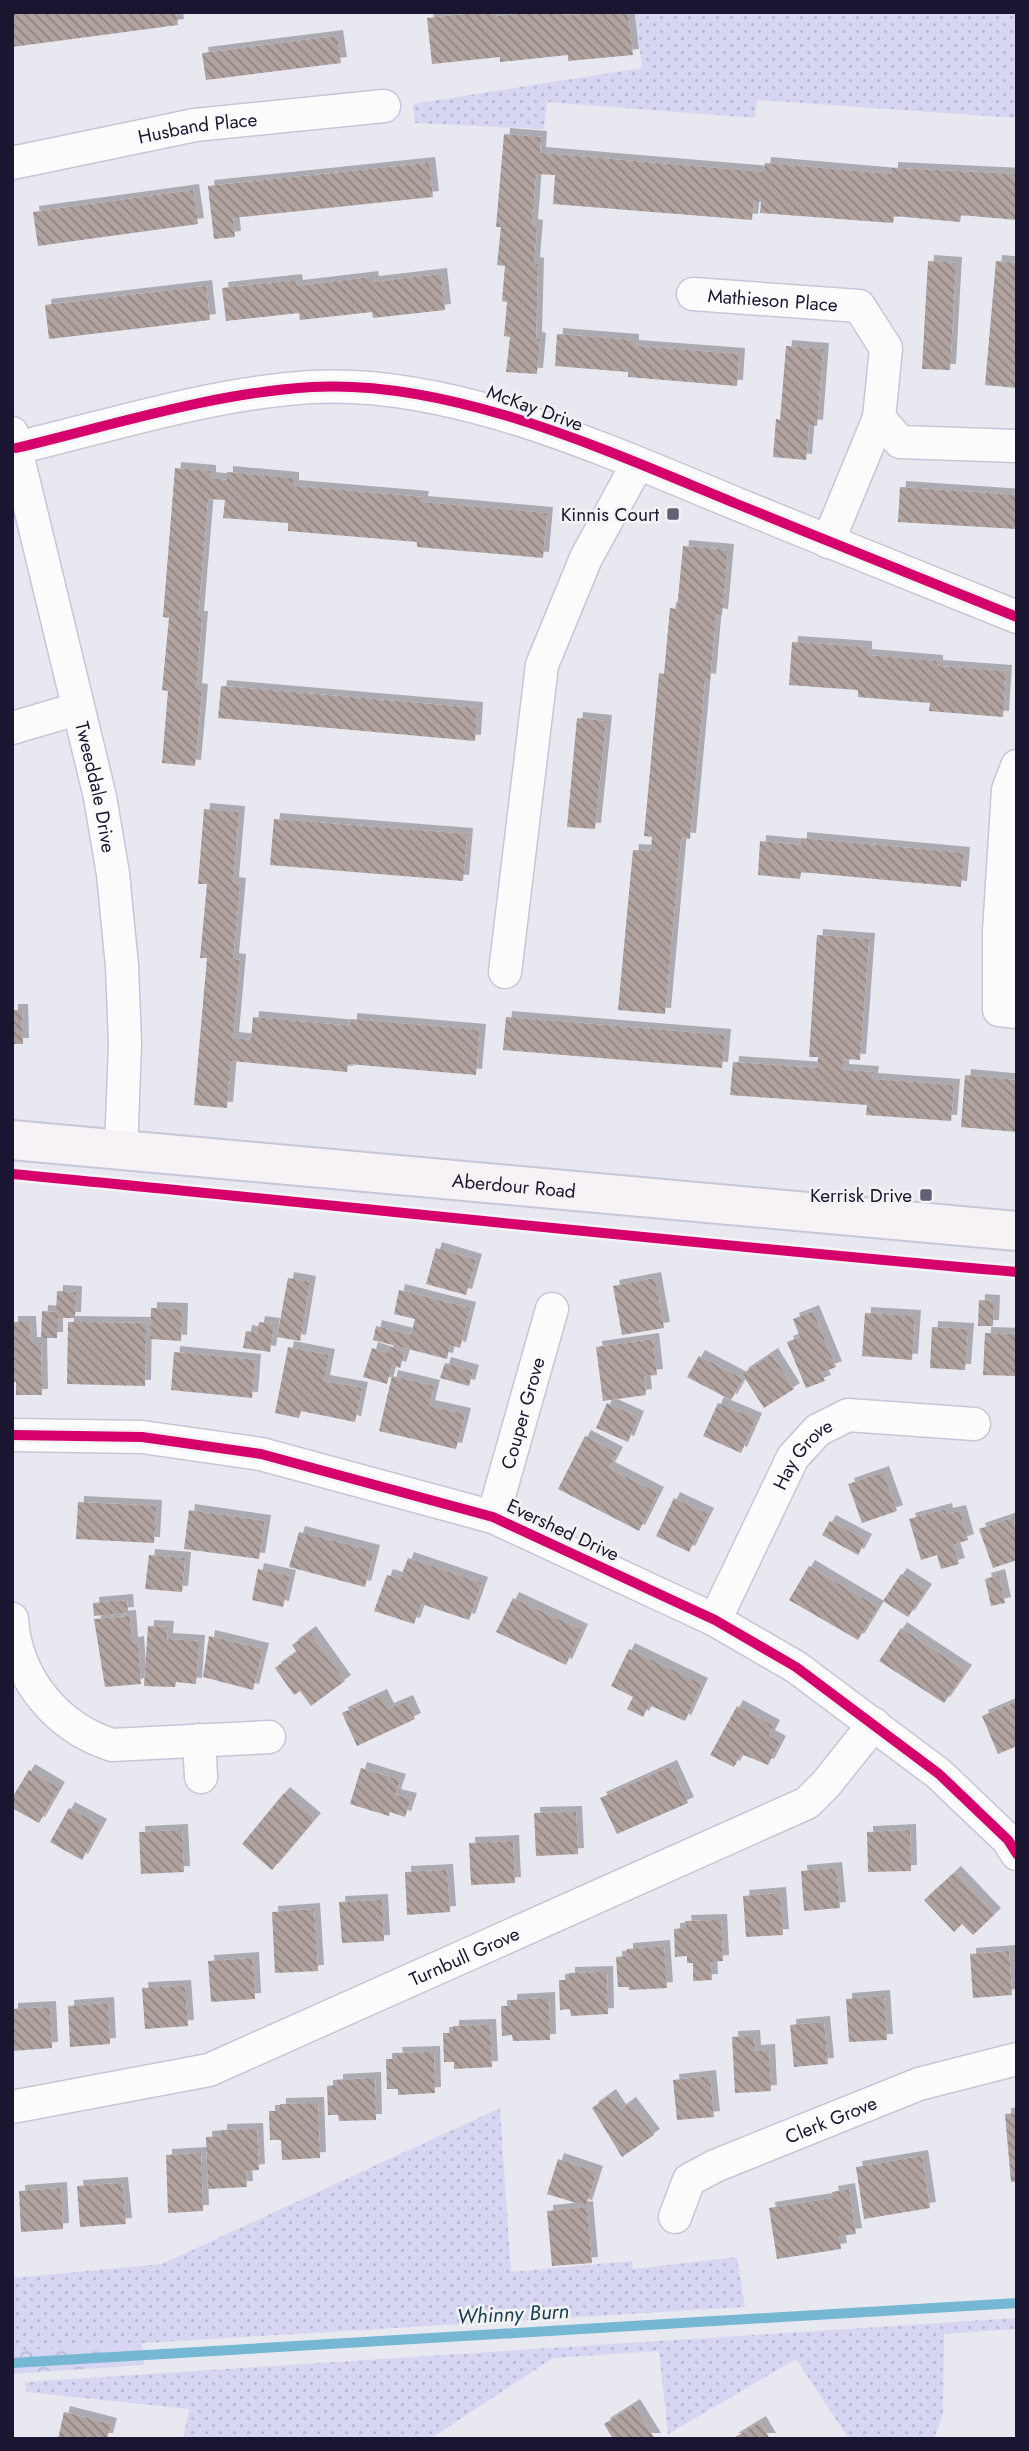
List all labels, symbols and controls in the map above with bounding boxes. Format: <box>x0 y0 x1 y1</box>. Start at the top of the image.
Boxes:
street label: Husband Place <box>135 105 259 150</box>
street label: Mathieson Place <box>707 282 839 318</box>
street label: McKay Drive <box>483 378 587 438</box>
place label: Kinnis Court <box>561 501 659 528</box>
marker: Kinnis Court <box>665 506 681 522</box>
street label: Tweeddale Drive <box>69 719 123 855</box>
street label: Aberdour Road <box>451 1166 577 1204</box>
place label: Kerrisk Drive <box>810 1182 912 1209</box>
marker: Kerrisk Drive <box>918 1187 934 1203</box>
street label: Couper Grove <box>494 1354 551 1472</box>
street label: Hay Grove <box>766 1411 837 1494</box>
street label: Evershed Drive <box>502 1492 624 1568</box>
street label: Turnbull Grove <box>405 1920 524 1992</box>
street label: Clerk Grove <box>781 2089 881 2150</box>
water label: Whinny Burn <box>456 2296 570 2332</box>

